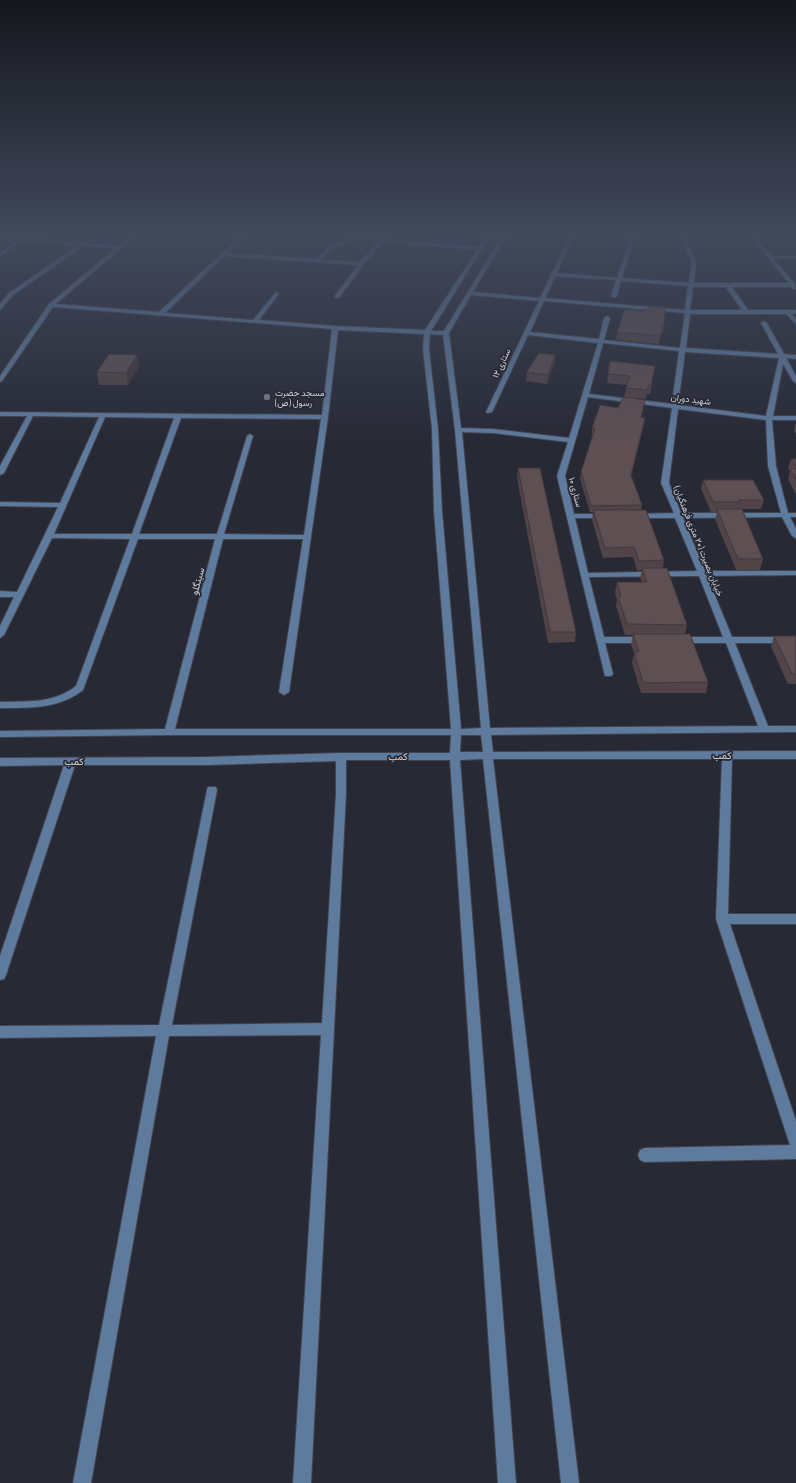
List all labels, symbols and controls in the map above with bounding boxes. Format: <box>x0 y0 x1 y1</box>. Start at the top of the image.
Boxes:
street label: ستاری ۱۲ <box>489 346 514 380</box>
place label: مسجد حضرت رسول (ص) <box>274 387 325 409</box>
street label: شهید دوران <box>670 391 712 408</box>
marker: مسجد حضرت رسول (ص) <box>262 392 272 402</box>
street label: ستاری ۱۰ <box>566 476 585 508</box>
street label: خیابان بصیرت (۲۰ متری فرهنگیان) <box>670 483 726 598</box>
street label: سینگلو <box>188 566 207 596</box>
street label: کمب <box>712 749 732 762</box>
street label: کمب <box>388 750 408 763</box>
street label: کمب <box>64 755 84 768</box>

